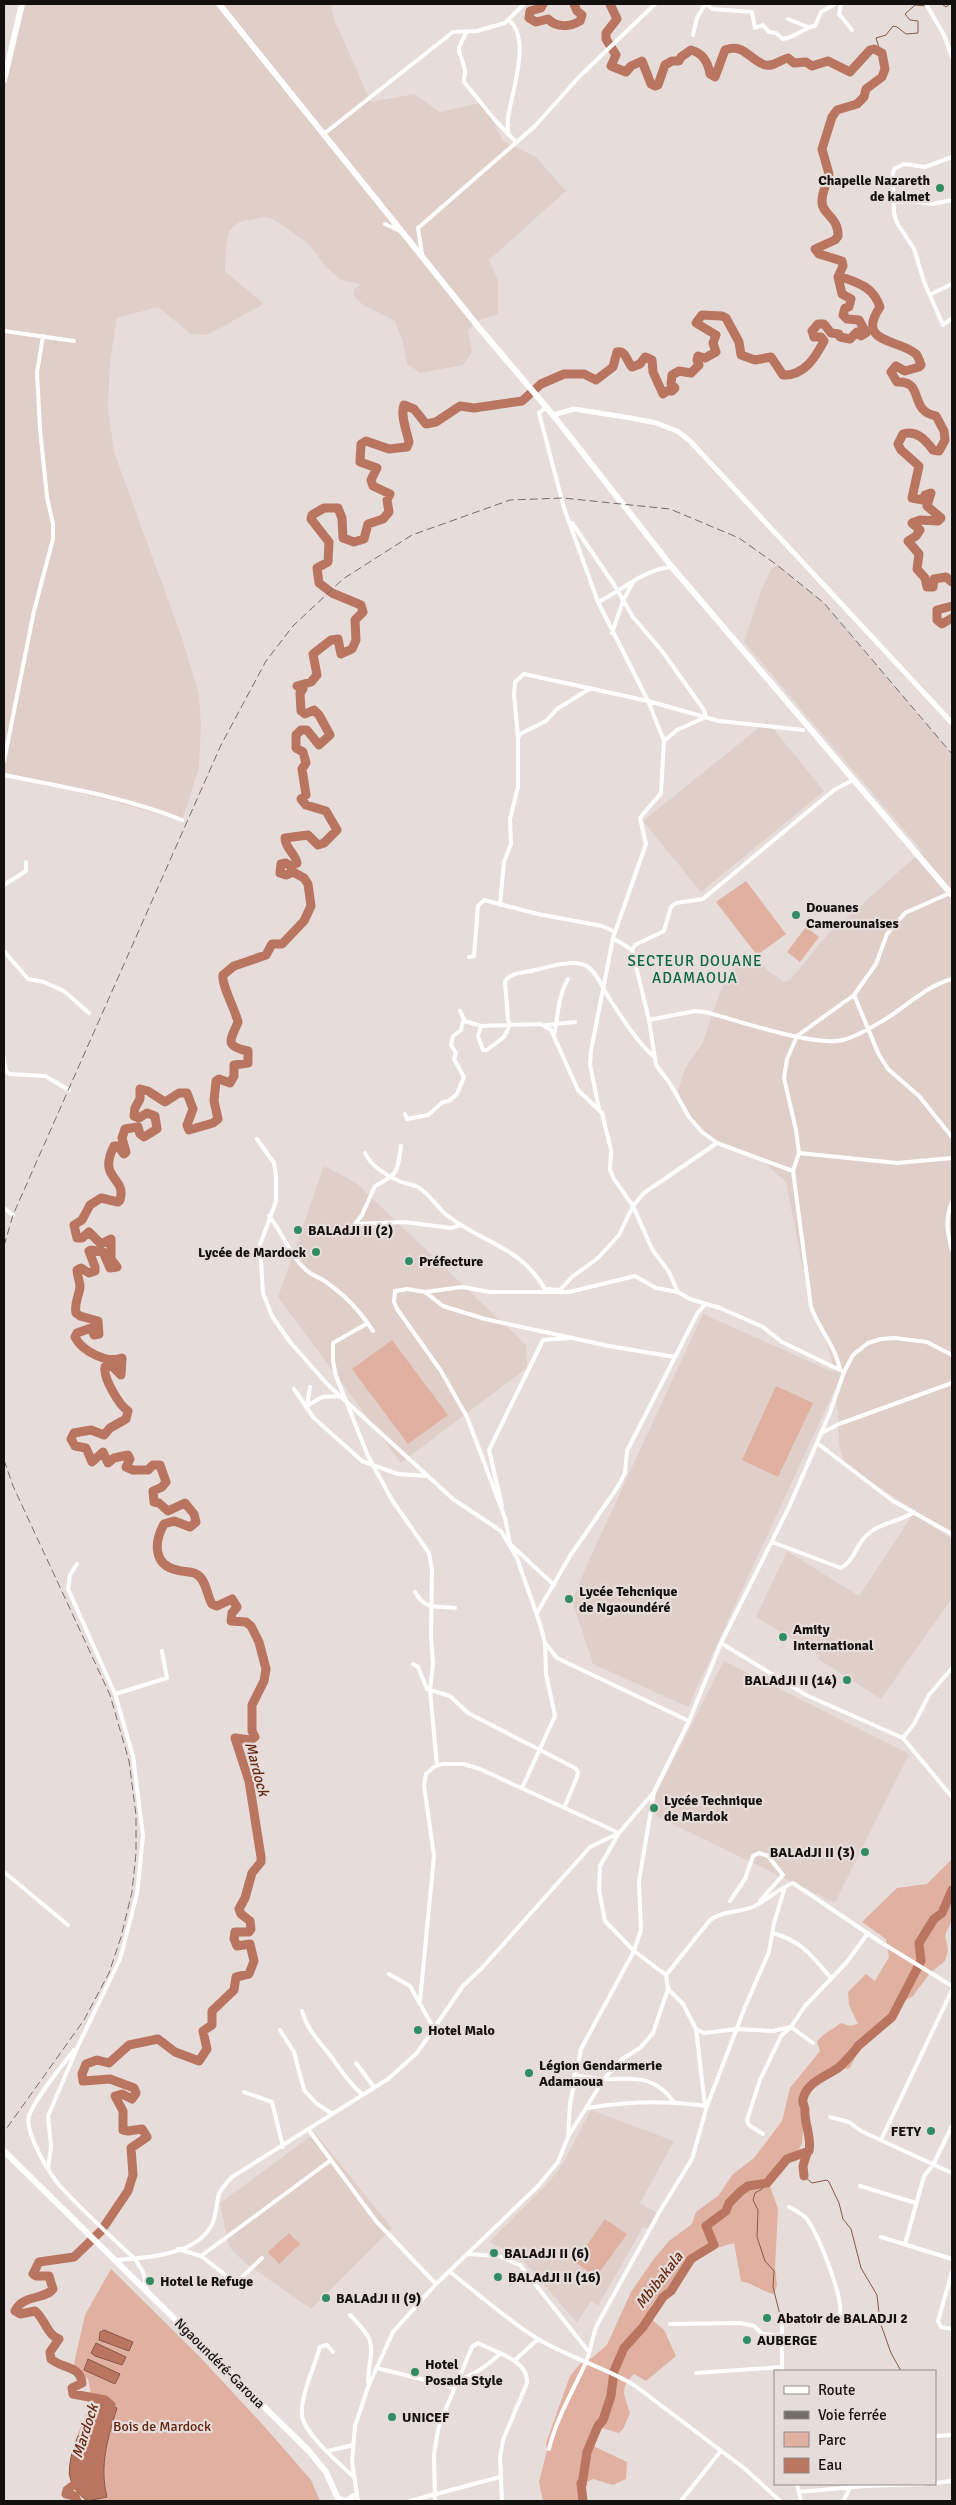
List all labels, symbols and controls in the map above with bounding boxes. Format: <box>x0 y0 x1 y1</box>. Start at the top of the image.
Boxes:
place label: Chapelle Nazareth de kalmet <box>818 172 931 205</box>
marker: Chapelle Nazareth de kalmet <box>934 182 946 194</box>
place label: Douanes Camerounaises <box>806 899 899 932</box>
marker: Douanes Camerounaises <box>790 909 802 921</box>
district label: SECTEUR DOUANE ADAMAOUA <box>627 952 763 987</box>
place label: BALAdJI II (2) <box>308 1222 393 1239</box>
marker: BALAdJI II (2) <box>292 1224 304 1236</box>
place label: Lycée de Mardock <box>198 1244 307 1261</box>
marker: Lycée de Mardock <box>310 1246 322 1258</box>
place label: Préfecture <box>419 1253 483 1270</box>
marker: Préfecture <box>403 1255 415 1267</box>
place label: Lycée Tehcnique de Ngaoundéré <box>579 1583 677 1616</box>
marker: Lycée Tehcnique de Ngaoundéré <box>563 1593 575 1605</box>
place label: Amity International <box>793 1621 874 1654</box>
marker: Amity International <box>777 1631 789 1643</box>
place label: BALAdJI II (14) <box>744 1672 837 1689</box>
marker: BALAdJI II (14) <box>841 1674 853 1686</box>
water label: Mardock <box>241 1740 273 1800</box>
place label: Lycée Technique de Mardok <box>664 1792 762 1825</box>
marker: Lycée Technique de Mardok <box>648 1802 660 1814</box>
place label: BALAdJI II (3) <box>770 1844 855 1861</box>
marker: BALAdJI II (3) <box>859 1846 871 1858</box>
place label: Hotel Malo <box>428 2022 495 2039</box>
marker: Hotel Malo <box>412 2024 424 2036</box>
place label: Légion Gendarmerie Adamaoua <box>539 2057 662 2090</box>
marker: Légion Gendarmerie Adamaoua <box>523 2067 535 2079</box>
place label: FETY <box>891 2123 921 2140</box>
marker: FETY <box>925 2125 937 2137</box>
place label: BALAdJI II (6) <box>504 2245 589 2262</box>
marker: BALAdJI II (6) <box>488 2247 500 2259</box>
water label: Mbibakala <box>631 2248 687 2312</box>
place label: BALAdJI II (16) <box>508 2269 601 2286</box>
marker: BALAdJI II (16) <box>492 2271 504 2283</box>
place label: Hotel le Refuge <box>160 2273 253 2290</box>
marker: Hotel le Refuge <box>144 2275 156 2287</box>
place label: BALAdJI II (9) <box>336 2290 421 2307</box>
marker: BALAdJI II (9) <box>320 2292 332 2304</box>
place label: Abatoir de BALADJI 2 <box>777 2310 908 2327</box>
marker: Abatoir de BALADJI 2 <box>761 2312 773 2324</box>
street label: Ngaoundéré-Garoua <box>171 2315 268 2412</box>
place label: AUBERGE <box>757 2332 817 2349</box>
marker: AUBERGE <box>741 2334 753 2346</box>
place label: Hotel Posada Style <box>425 2356 503 2389</box>
marker: Hotel Posada Style <box>409 2366 421 2378</box>
legend <box>774 2370 936 2485</box>
text: Route <box>818 2381 855 2399</box>
water label: Mardock <box>68 2400 103 2460</box>
text: Voie ferrée <box>818 2406 887 2424</box>
place label: UNICEF <box>402 2409 450 2426</box>
marker: UNICEF <box>386 2411 398 2423</box>
park label: Bois de Mardock <box>113 2418 211 2435</box>
text: Parc <box>818 2431 846 2449</box>
text: Eau <box>818 2456 842 2474</box>

